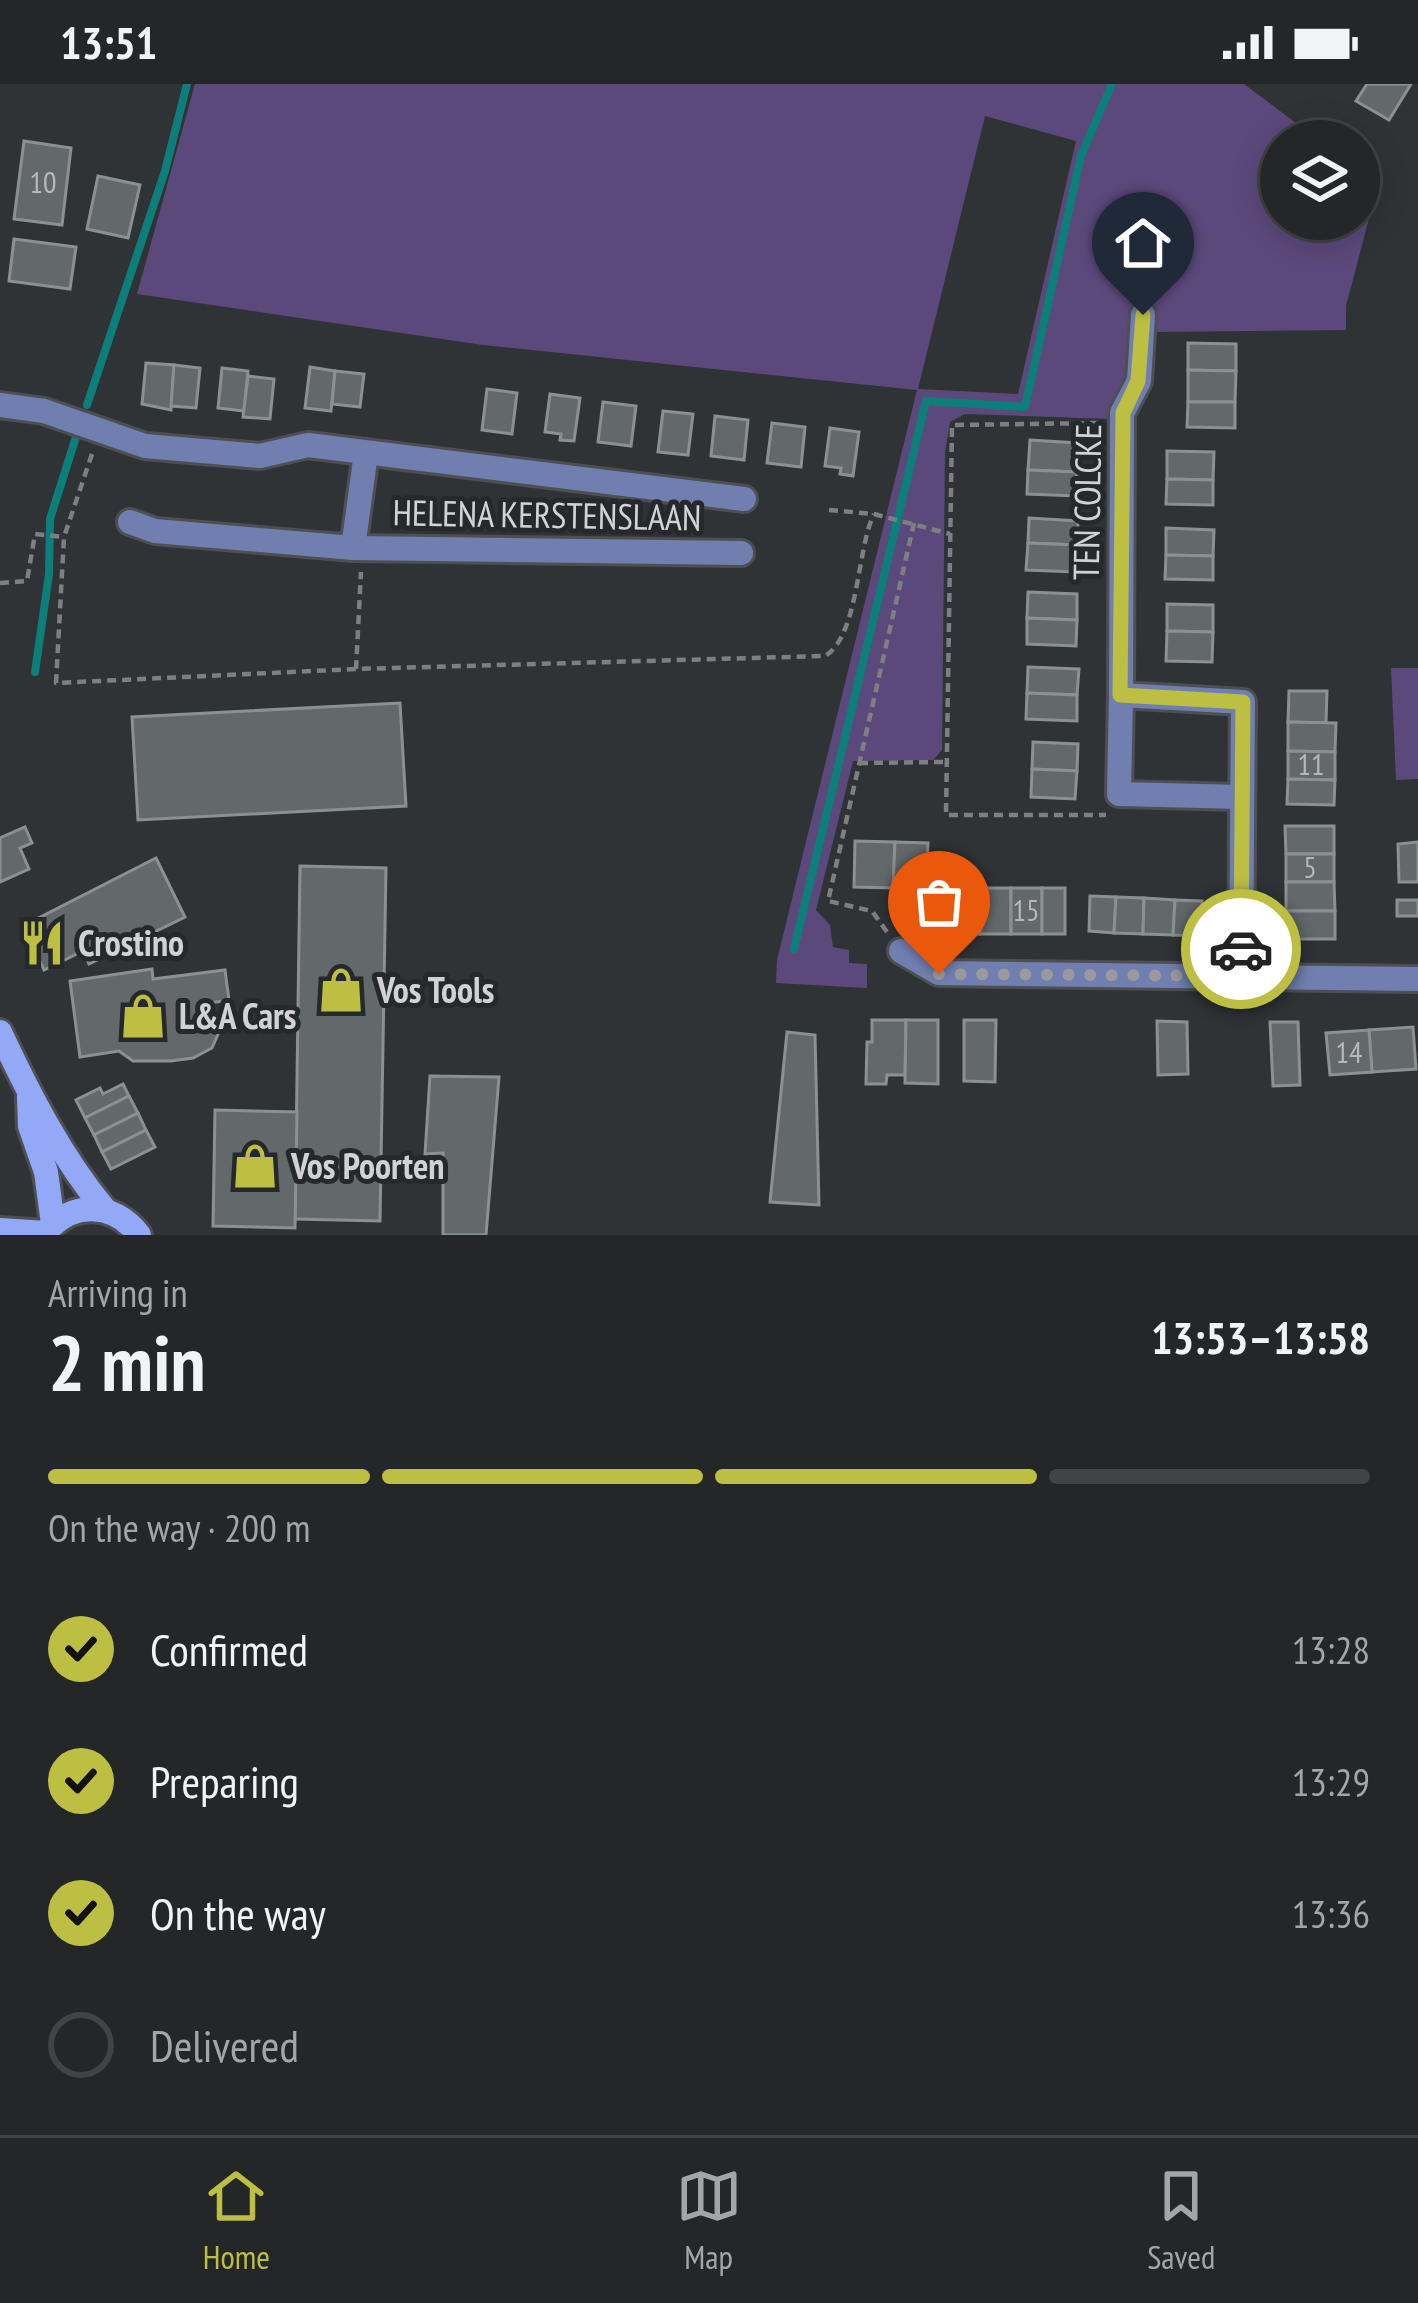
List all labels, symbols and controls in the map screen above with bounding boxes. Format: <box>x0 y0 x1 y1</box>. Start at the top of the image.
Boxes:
text: 13:51 <box>60 13 157 71</box>
map controls <box>1260 120 1380 240</box>
button: layers <box>1260 120 1380 240</box>
house number: 10 <box>30 162 57 201</box>
pin <box>1092 192 1194 315</box>
icon: home <box>1110 210 1176 276</box>
street label: TEN COLCKE <box>1062 423 1111 581</box>
street label: HELENA KERSTENSLAAN <box>392 488 702 541</box>
house number: 11 <box>1298 744 1325 783</box>
house number: 5 <box>1303 847 1317 886</box>
pin <box>888 851 990 974</box>
icon: bag <box>906 869 972 935</box>
courier <box>1181 889 1301 1009</box>
house number: 15 <box>1013 890 1040 929</box>
icon: car <box>1208 916 1274 982</box>
restaurant icon: Crostino <box>17 918 67 968</box>
place label: Crostino <box>78 919 184 966</box>
shop icon: Vos Tools <box>316 965 366 1015</box>
place label: Vos Tools <box>376 966 494 1013</box>
shop icon: L&A Cars <box>118 991 168 1041</box>
place label: L&A Cars <box>179 992 296 1039</box>
house number: 14 <box>1336 1032 1363 1071</box>
shop icon: Vos Poorten <box>230 1141 280 1191</box>
place label: Vos Poorten <box>290 1142 444 1189</box>
text: Arriving in <box>48 1267 188 1318</box>
text: 13:53–13:58 <box>1151 1308 1370 1366</box>
text: 2 min <box>48 1312 206 1413</box>
text: On the way · 200 m <box>48 1502 310 1553</box>
icon: check <box>48 1616 114 1682</box>
text: Confirmed <box>150 1620 308 1678</box>
text: 13:28 <box>1292 1624 1370 1675</box>
icon: check <box>48 1748 114 1814</box>
text: Preparing <box>150 1752 299 1810</box>
text: 13:29 <box>1292 1756 1370 1807</box>
icon: check <box>48 1880 114 1946</box>
text: On the way <box>150 1884 326 1942</box>
text: 13:36 <box>1292 1888 1370 1939</box>
text: Delivered <box>150 2016 299 2074</box>
tab: Home <box>203 2163 270 2278</box>
tab: Map <box>676 2163 742 2278</box>
tab: Saved <box>1147 2163 1215 2278</box>

